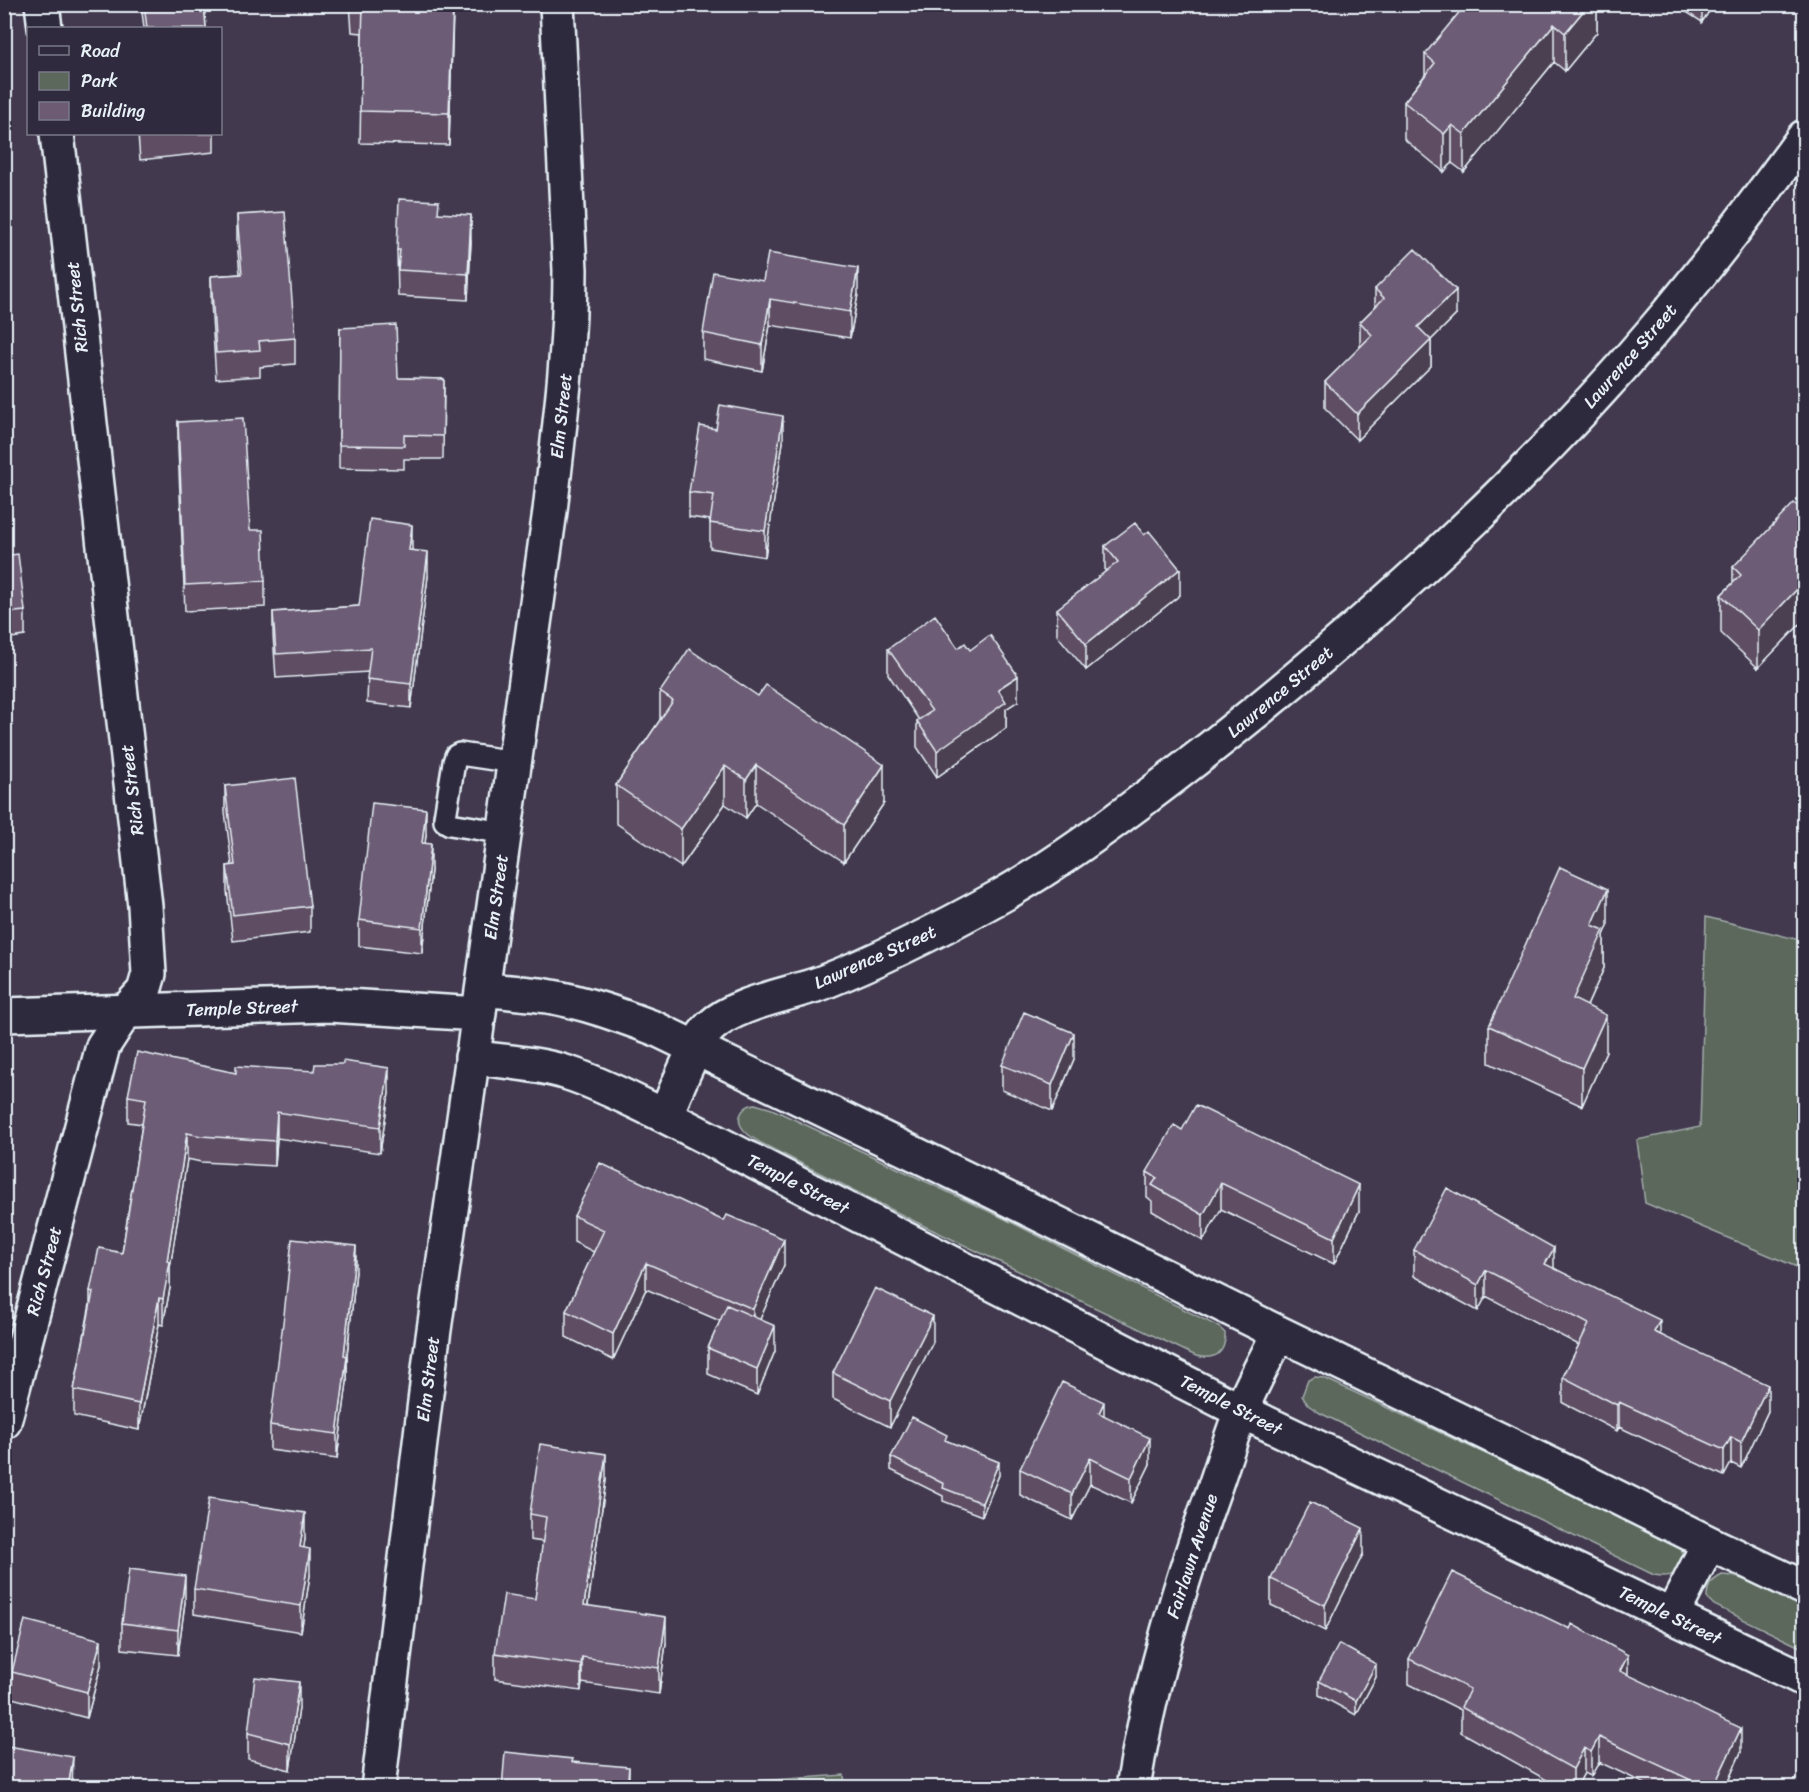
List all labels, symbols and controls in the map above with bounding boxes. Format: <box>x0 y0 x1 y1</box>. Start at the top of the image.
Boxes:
legend <box>27 27 222 135</box>
text: Road <box>81 35 121 67</box>
text: Park <box>81 65 118 97</box>
text: Building <box>81 95 145 127</box>
street label: Rich Street <box>56 260 98 354</box>
street label: Lawrence Street <box>1575 296 1685 416</box>
street label: Elm Street <box>541 371 581 460</box>
street label: Lawrence Street <box>1219 637 1341 747</box>
street label: Rich Street <box>111 743 153 837</box>
street label: Elm Street <box>474 852 518 942</box>
street label: Lawrence Street <box>808 916 942 998</box>
street label: Temple Street <box>186 990 299 1026</box>
street label: Temple Street <box>741 1144 856 1224</box>
street label: Rich Street <box>17 1223 71 1319</box>
street label: Elm Street <box>407 1334 449 1424</box>
street label: Temple Street <box>1174 1365 1289 1445</box>
street label: Fairlawn Avenue <box>1157 1489 1227 1623</box>
street label: Temple Street <box>1613 1576 1728 1654</box>

